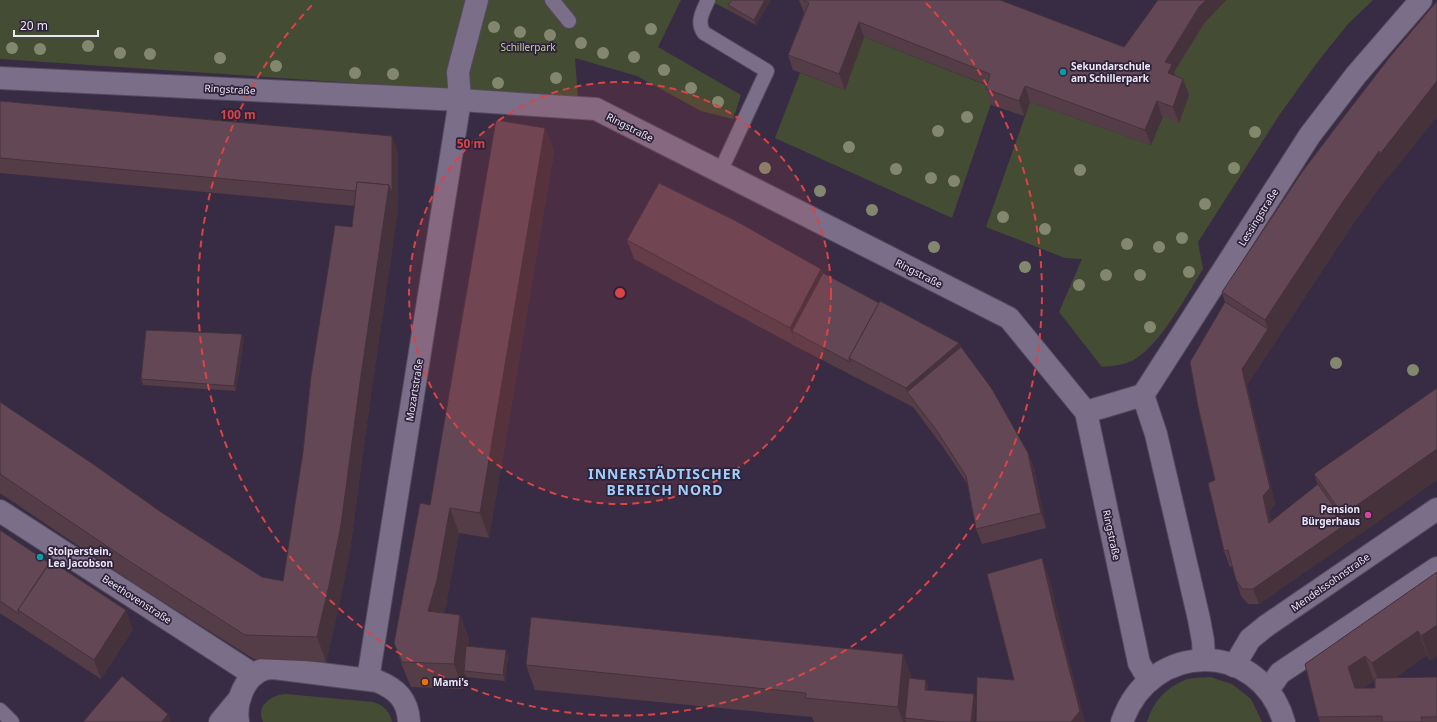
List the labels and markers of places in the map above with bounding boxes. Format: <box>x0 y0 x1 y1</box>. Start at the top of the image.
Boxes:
place label: Sekundarschule am Schillerpark <box>1071 59 1151 85</box>
marker: Sekundarschule am Schillerpark <box>1058 67 1068 77</box>
centre of rings <box>613 286 627 300</box>
place label: Pension Bürgerhaus <box>1302 502 1360 528</box>
marker: Pension Bürgerhaus <box>1363 510 1373 520</box>
place label: Stolperstein, Lea Jacobson <box>48 544 113 570</box>
marker: Stolperstein, Lea Jacobson <box>35 552 45 562</box>
place label: Mami's <box>433 675 469 689</box>
marker: Mami's <box>420 677 430 687</box>

